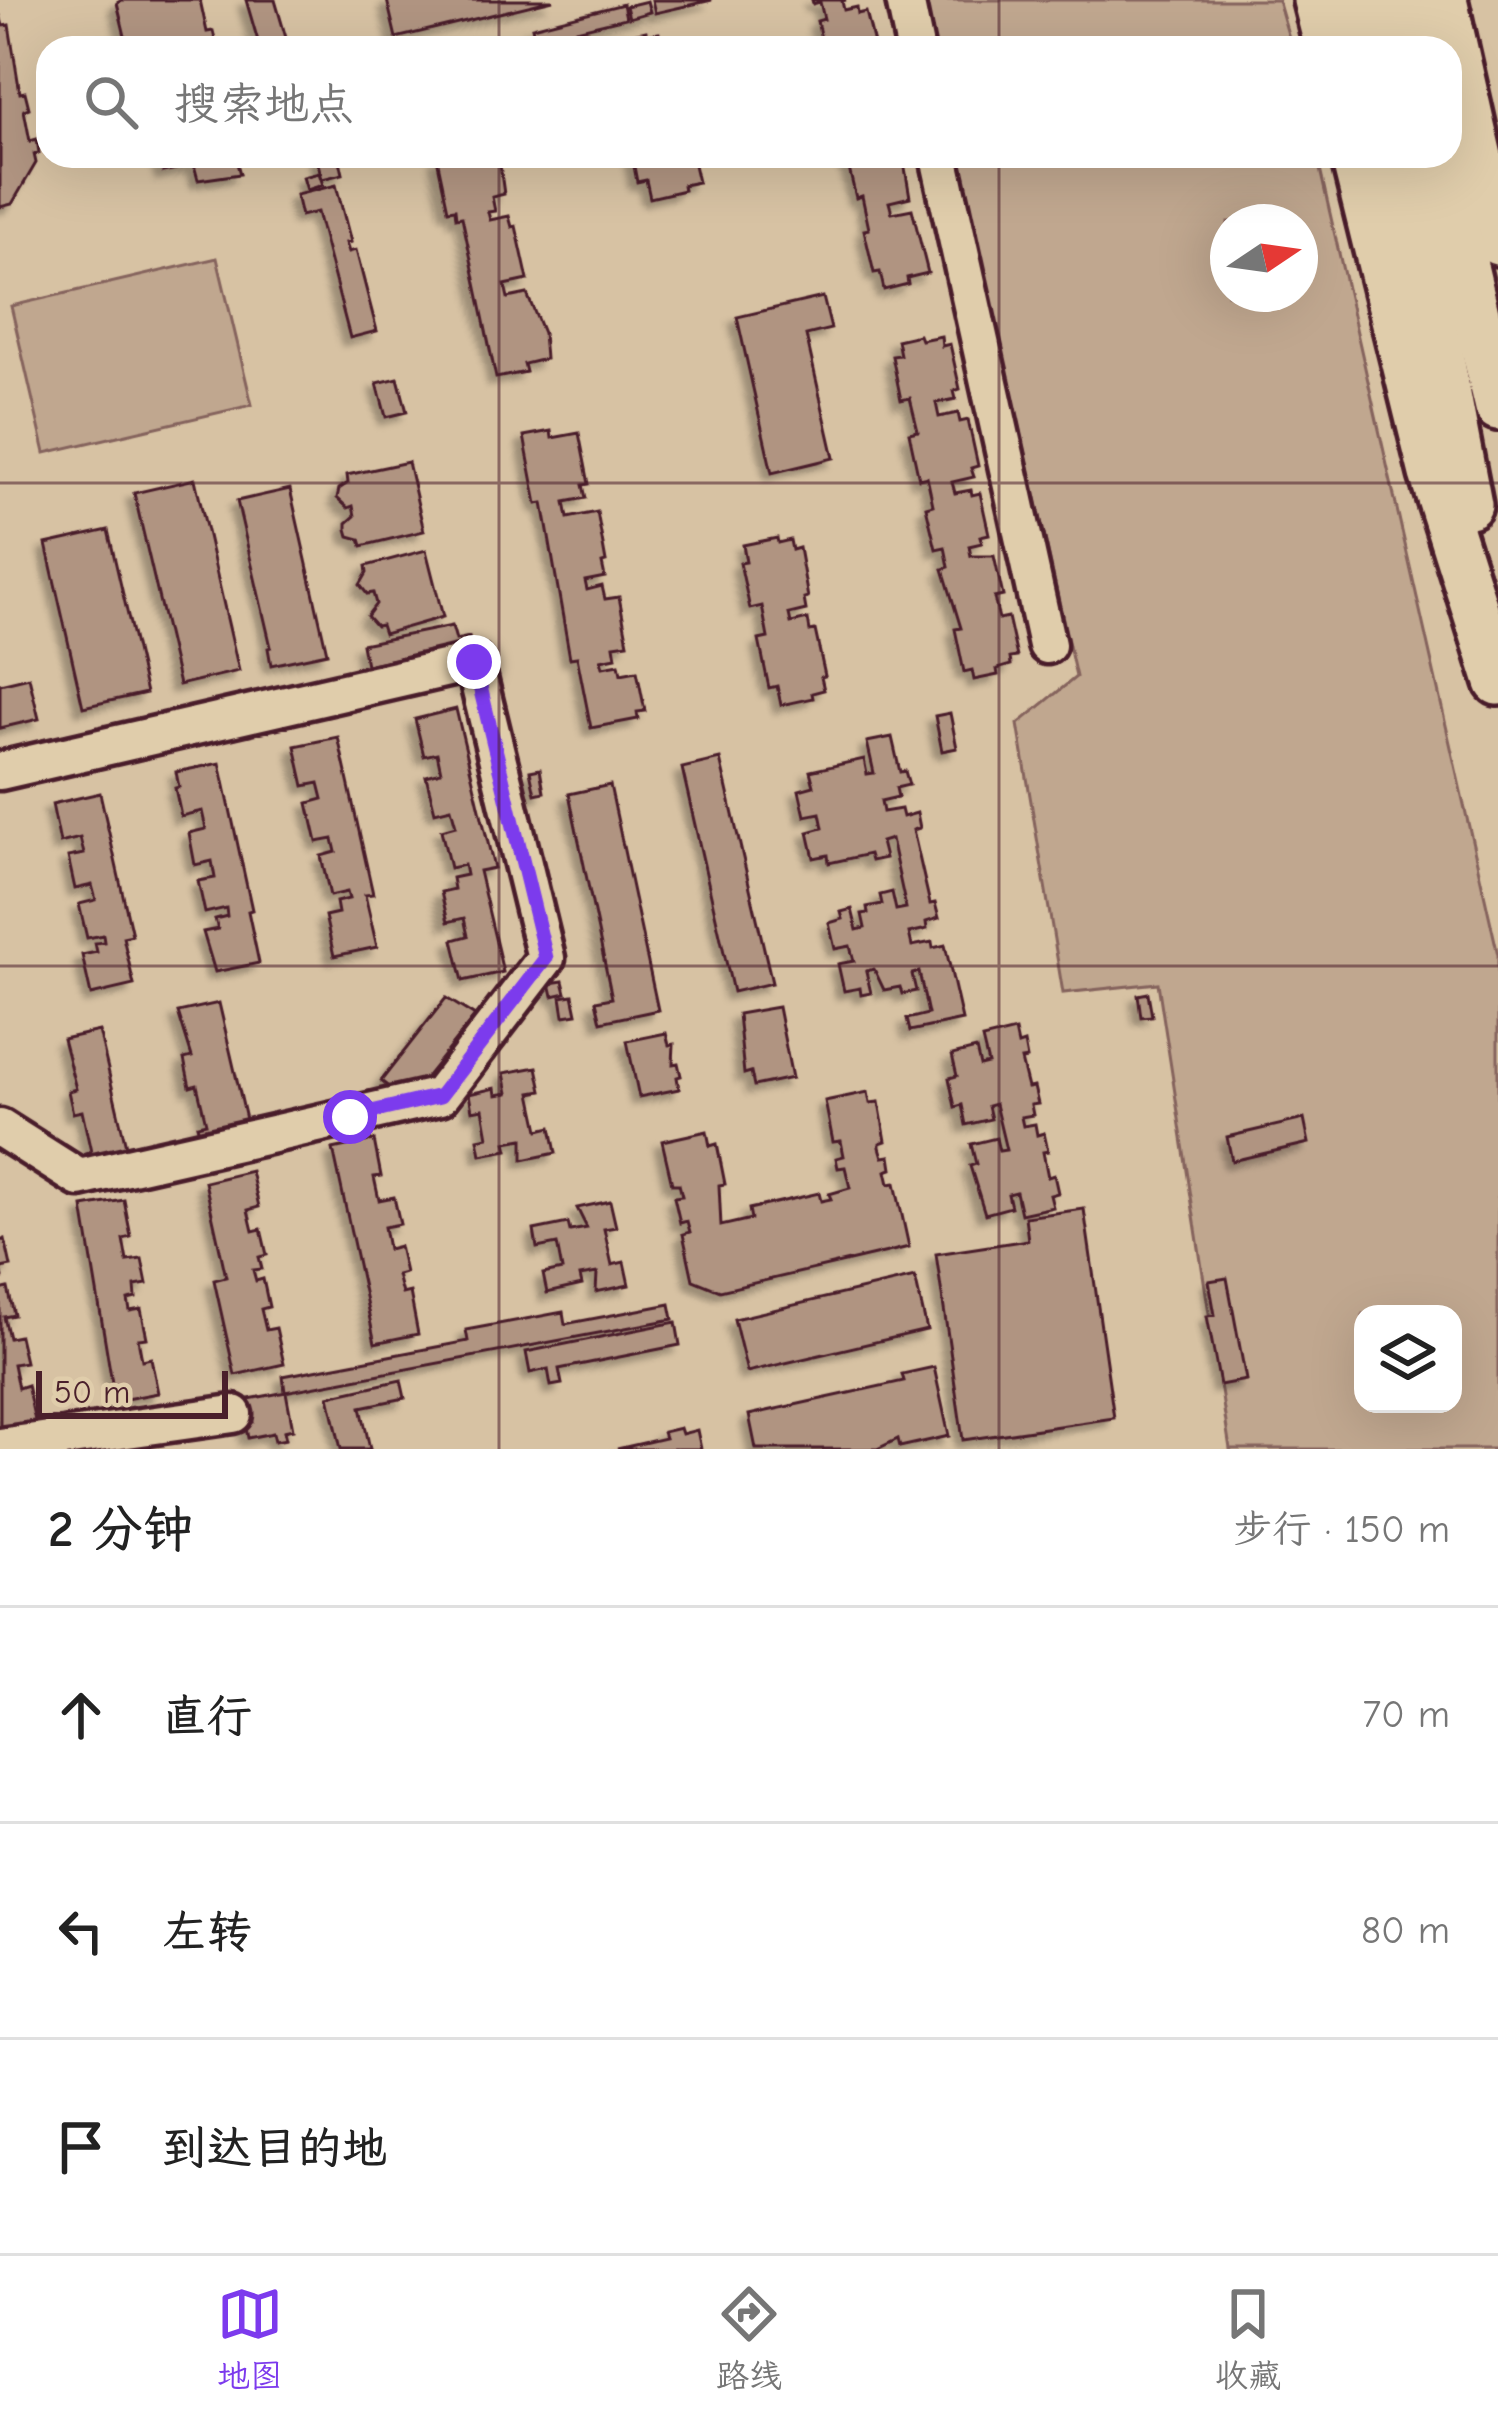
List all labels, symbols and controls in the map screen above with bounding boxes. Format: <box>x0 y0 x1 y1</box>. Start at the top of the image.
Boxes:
search box <box>36 36 1462 168</box>
icon: search <box>78 69 144 135</box>
text: 搜索地点 <box>174 78 354 130</box>
north arrow <box>1210 204 1318 312</box>
route end <box>447 635 501 689</box>
route start <box>323 1090 377 1144</box>
map controls <box>1354 1305 1462 1413</box>
button: layers <box>1354 1305 1462 1413</box>
scale bar <box>36 1365 228 1418</box>
text: 50 m <box>54 1373 130 1411</box>
text: 2 分钟 <box>48 1500 194 1559</box>
text: 步行 · 150 m <box>1233 1507 1450 1552</box>
icon: ahead <box>48 1682 114 1748</box>
text: 直行 <box>162 1690 252 1742</box>
text: 70 m <box>1363 1692 1450 1737</box>
icon: left <box>48 1898 114 1964</box>
text: 左转 <box>162 1906 252 1958</box>
text: 80 m <box>1361 1908 1450 1953</box>
icon: arrive <box>48 2114 114 2180</box>
text: 到达目的地 <box>162 2122 387 2174</box>
tab: 地图 <box>217 2281 283 2396</box>
tab: 路线 <box>716 2281 782 2396</box>
tab: 收藏 <box>1215 2281 1281 2396</box>

